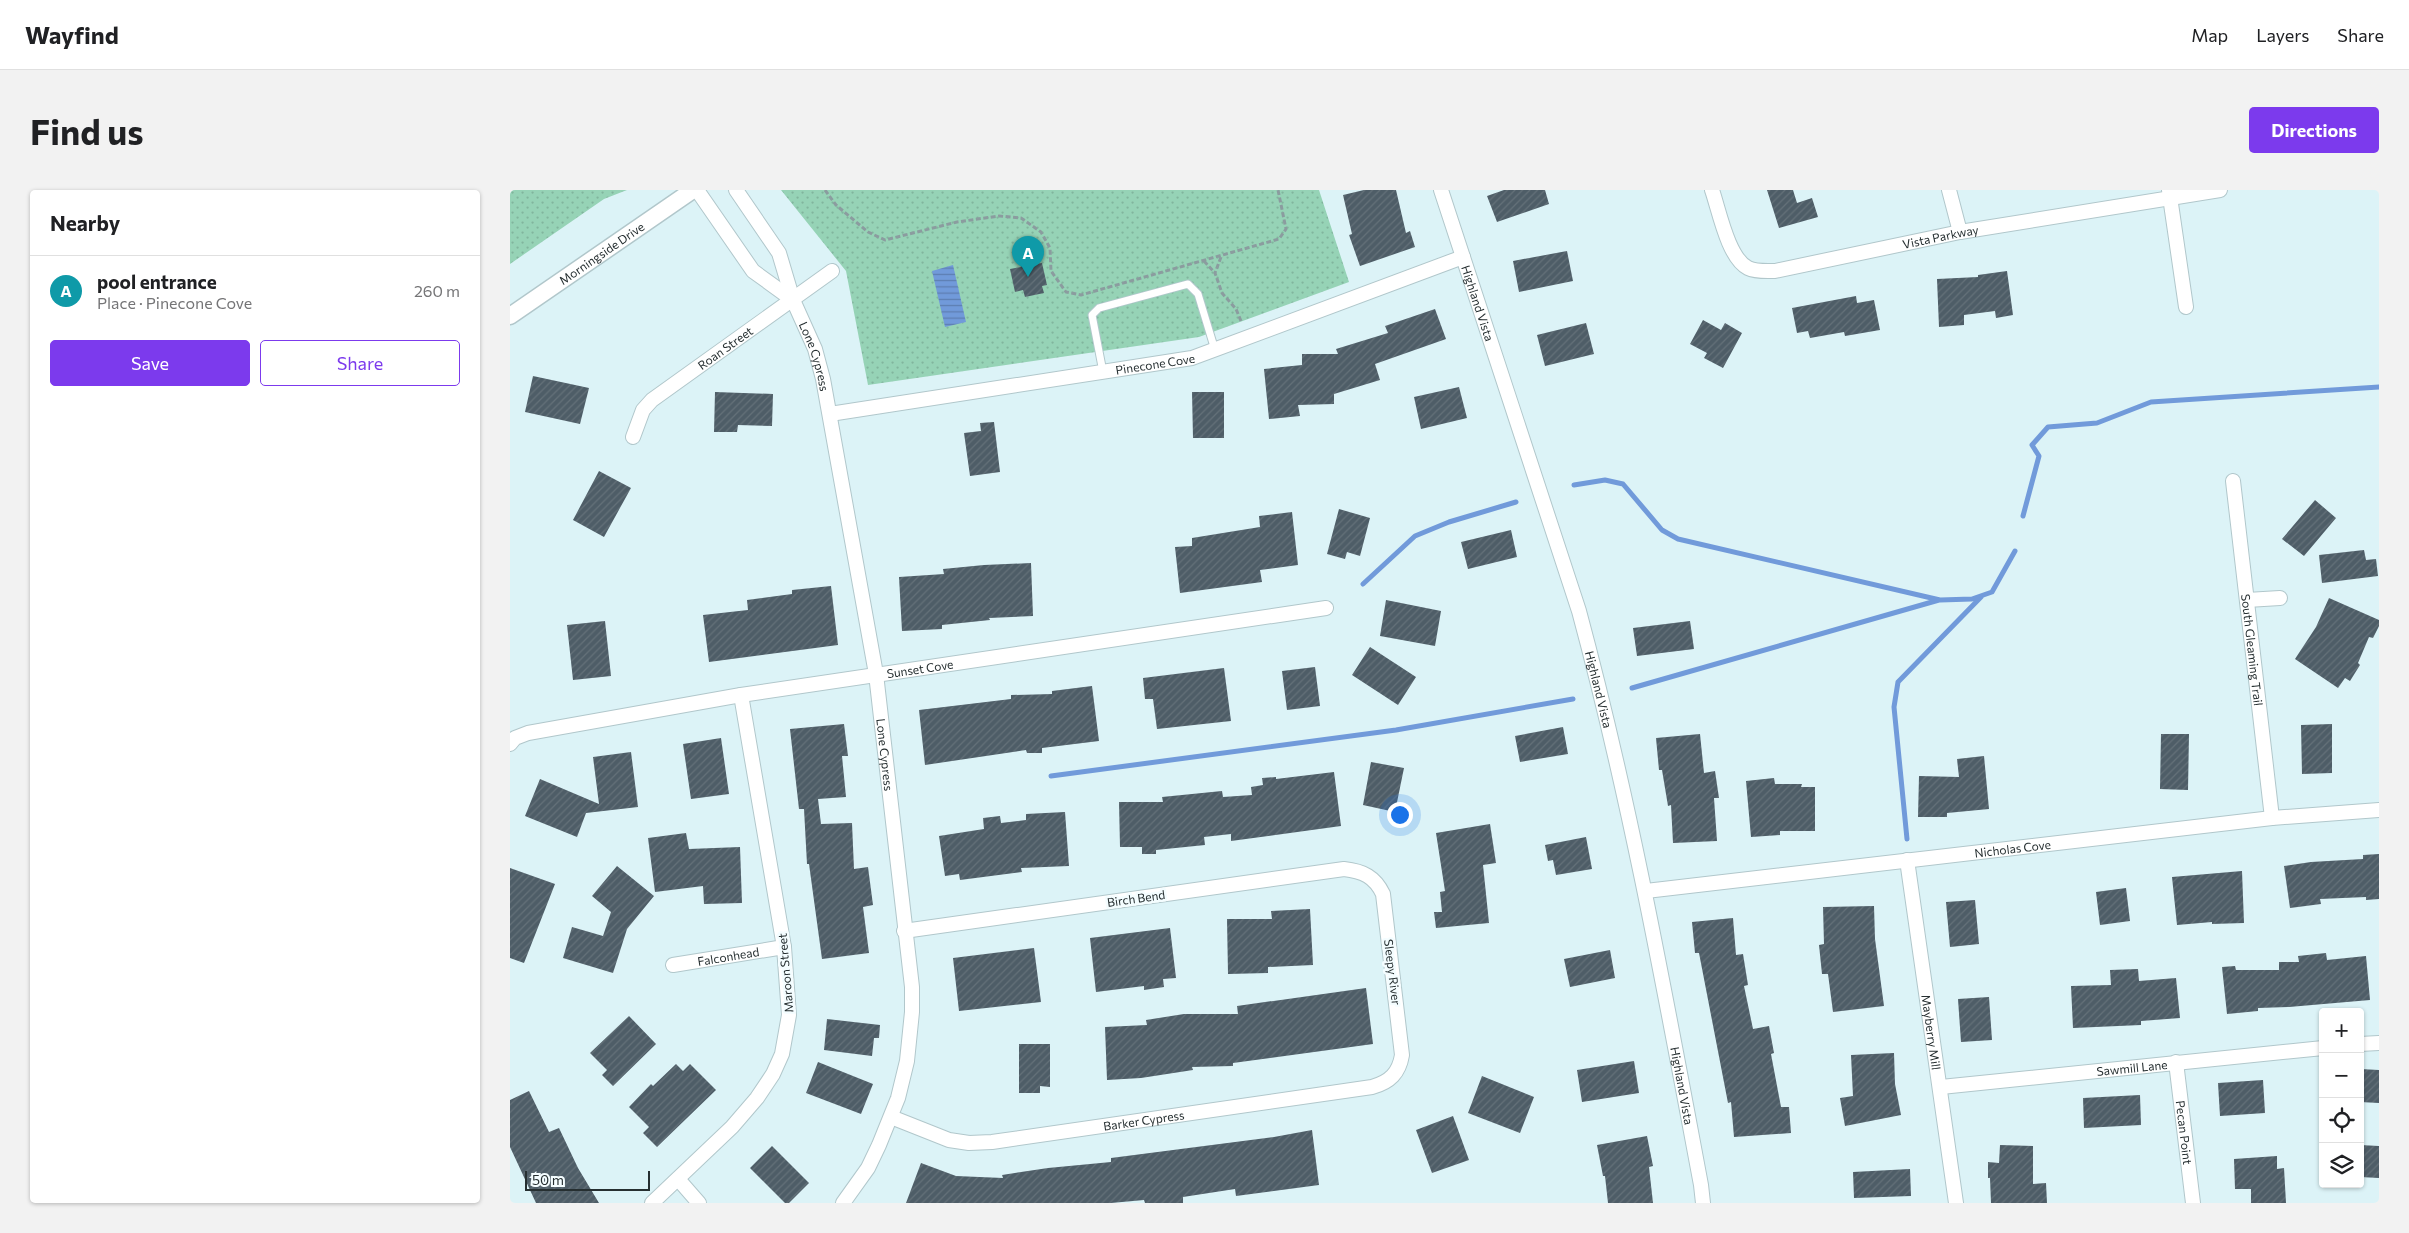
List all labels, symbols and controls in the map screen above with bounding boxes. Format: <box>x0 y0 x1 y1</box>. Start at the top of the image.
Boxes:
text: Wayfind <box>25 20 119 49</box>
text: Map <box>2191 24 2228 46</box>
text: Layers <box>2256 24 2309 46</box>
text: Share <box>2337 24 2384 46</box>
button: Directions <box>2249 107 2379 153</box>
text: Find us <box>30 109 144 152</box>
text: Nearby <box>50 210 120 235</box>
street label: Morningside Drive <box>556 219 647 287</box>
street label: Vista Parkway <box>1901 222 1979 251</box>
pin: A <box>1012 236 1044 277</box>
street label: Highland Vista <box>1459 263 1497 343</box>
text: pool entrance <box>97 270 217 293</box>
text: A <box>60 281 72 300</box>
text: 260 m <box>414 281 460 300</box>
text: Place · Pinecone Cove <box>97 293 252 312</box>
street label: Lone Cypress <box>797 319 832 392</box>
street label: Roan Street <box>695 323 755 372</box>
button: Save <box>50 340 250 386</box>
button: Share <box>260 340 460 386</box>
street label: Pinecone Cove <box>1115 351 1196 377</box>
street label: South Gleaming Trail <box>2239 593 2266 707</box>
street label: Highland Vista <box>1583 649 1615 729</box>
street label: Sunset Cove <box>886 657 954 680</box>
street label: Lone Cypress <box>874 718 896 792</box>
your location <box>1387 802 1413 828</box>
street label: Nicholas Cove <box>1974 837 2051 860</box>
street label: Birch Bend <box>1106 887 1166 909</box>
street label: Maroon Street <box>775 933 795 1013</box>
street label: Sleepy River <box>1382 938 1404 1006</box>
street label: Falconhead <box>696 944 760 968</box>
street label: Mayberry Mill <box>1919 994 1944 1071</box>
map controls <box>2319 1008 2364 1188</box>
button: + <box>2319 1008 2364 1053</box>
street label: Highland Vista <box>1668 1046 1697 1126</box>
button: − <box>2319 1053 2364 1098</box>
street label: Sawmill Lane <box>2096 1057 2168 1078</box>
button: locate <box>2319 1098 2364 1143</box>
street label: Pecan Point <box>2174 1100 2195 1165</box>
street label: Barker Cypress <box>1102 1107 1185 1133</box>
button: layers <box>2319 1143 2364 1188</box>
scale bar <box>525 1168 650 1191</box>
text: 50 m <box>532 1171 564 1188</box>

